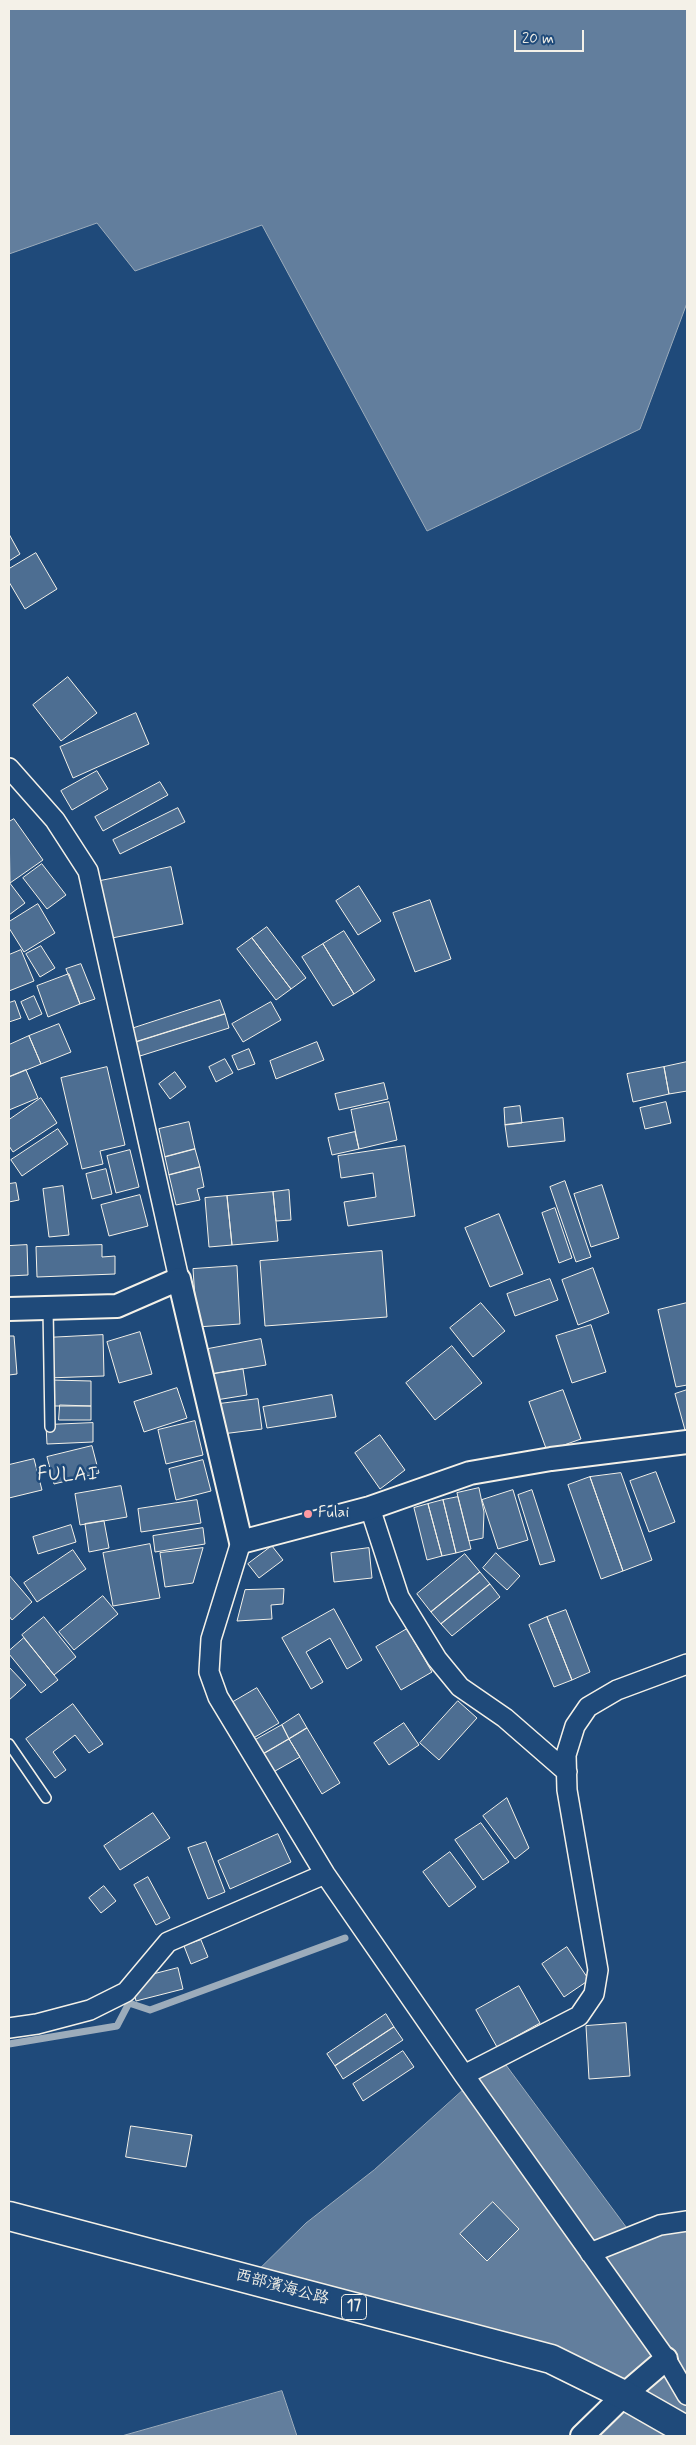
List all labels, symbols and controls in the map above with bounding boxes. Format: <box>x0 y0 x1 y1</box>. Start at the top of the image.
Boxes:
scale bar <box>516 20 586 52</box>
text: 20 m <box>522 29 554 49</box>
district label: FULAI <box>40 1465 96 1487</box>
place label: Fulai <box>318 1504 349 1524</box>
marker: Fulai <box>302 1508 314 1520</box>
street label: 西部濱海公路 <box>233 2266 331 2310</box>
road number: 17 <box>342 2294 366 2320</box>

